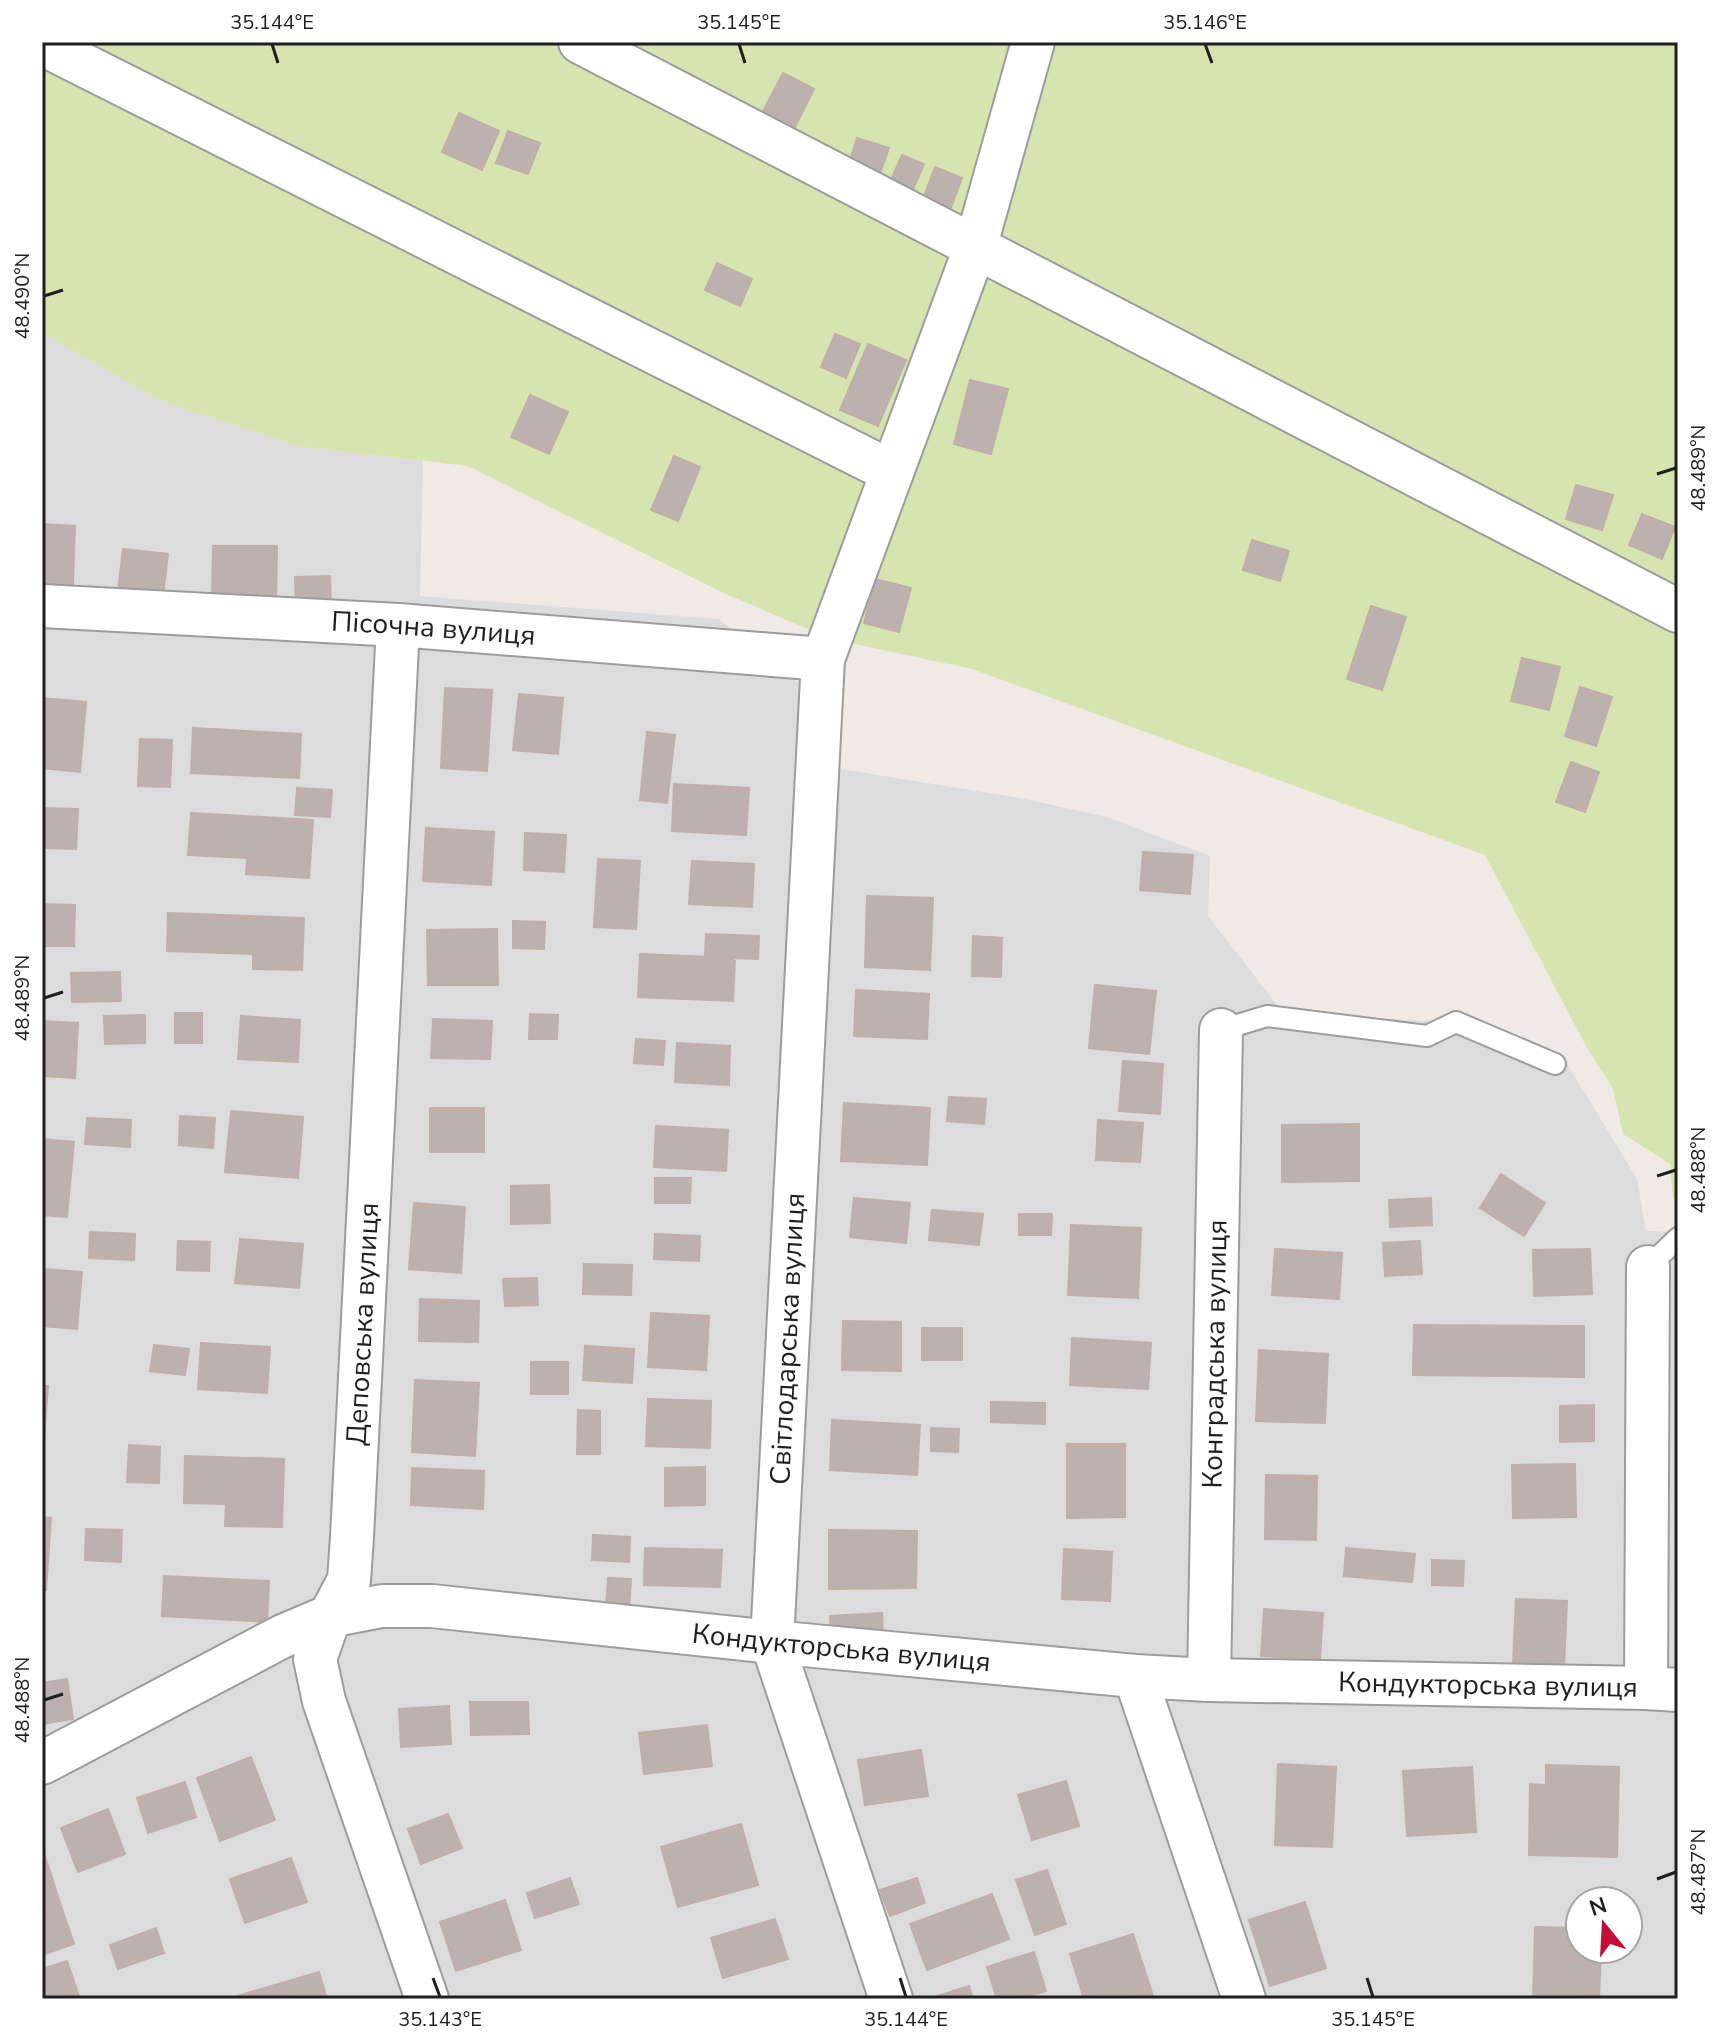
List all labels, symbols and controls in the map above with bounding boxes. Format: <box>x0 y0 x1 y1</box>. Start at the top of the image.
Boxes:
text: 35.144°E <box>230 9 314 36</box>
text: 35.145°E <box>697 9 781 36</box>
text: 35.146°E <box>1163 9 1247 36</box>
text: 48.490°N <box>9 253 36 339</box>
text: 48.489°N <box>1685 425 1712 511</box>
street label: Пісочна вулиця <box>330 602 537 655</box>
text: 48.489°N <box>9 955 36 1041</box>
text: 48.488°N <box>1685 1127 1712 1213</box>
street label: Світлодарська вулиця <box>761 1192 814 1486</box>
street label: Деповська вулиця <box>338 1202 388 1446</box>
street label: Конградська вулиця <box>1194 1219 1236 1489</box>
street label: Кондукторська вулиця <box>690 1615 992 1681</box>
text: 48.488°N <box>9 1657 36 1743</box>
street label: Кондукторська вулиця <box>1338 1663 1638 1707</box>
text: 48.487°N <box>1685 1829 1712 1915</box>
north arrow <box>1564 1885 1644 1965</box>
text: N <box>1586 1890 1611 1924</box>
text: 35.143°E <box>398 2006 482 2033</box>
text: 35.144°E <box>864 2006 948 2033</box>
text: 35.145°E <box>1331 2006 1415 2033</box>

